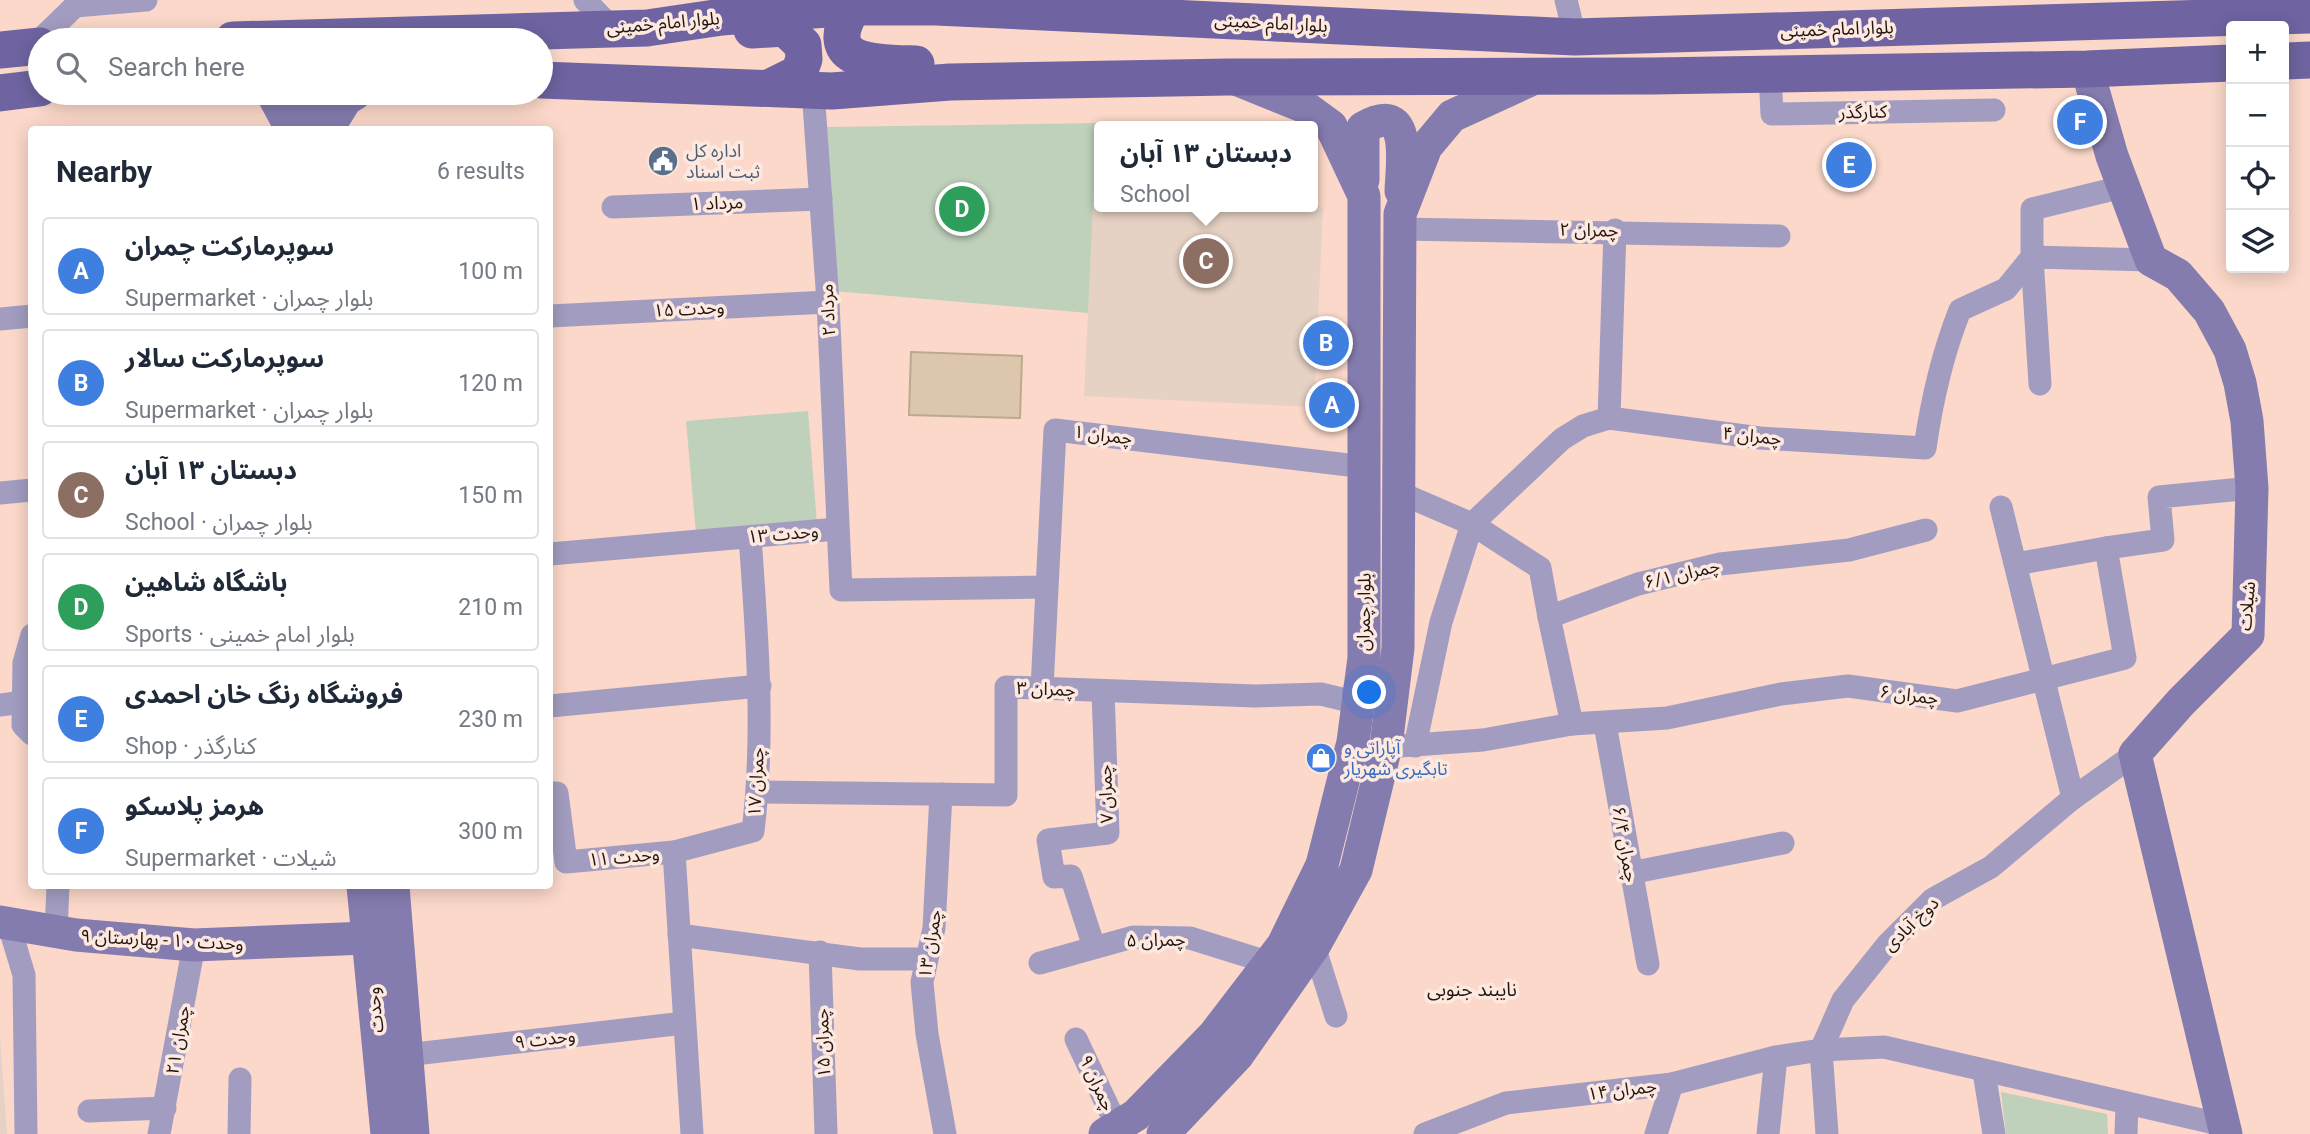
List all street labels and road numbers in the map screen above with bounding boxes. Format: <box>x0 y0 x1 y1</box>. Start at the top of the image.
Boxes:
street label: بلوار امام خمینی <box>606 7 721 42</box>
street label: بلوار امام خمینی <box>1214 9 1328 40</box>
street label: بلوار امام خمینی <box>1780 16 1894 45</box>
street label: کنارگذر <box>1838 101 1888 123</box>
street label: مرداد ۱ <box>690 191 744 215</box>
street label: چمران ۲ <box>1559 218 1619 242</box>
street label: مرداد ۲ <box>816 283 840 337</box>
street label: وحدت ۱۵ <box>653 296 725 321</box>
street label: چمران ۱ <box>1072 420 1134 450</box>
street label: چمران ۴ <box>1721 422 1783 450</box>
street label: وحدت ۱۳ <box>747 520 819 547</box>
street label: چمران ۶/۱ <box>1642 555 1722 593</box>
street label: بلوار چمران <box>1352 573 1376 651</box>
street label: شیلات <box>2234 580 2259 632</box>
street label: چمران ۳ <box>1016 677 1076 701</box>
street label: چمران ۶ <box>1878 680 1940 710</box>
street label: چمران ۱۷ <box>743 747 769 817</box>
street label: چمران ۷ <box>1094 764 1118 824</box>
street label: چمران ۶/۴ <box>1607 804 1643 884</box>
street label: وحدت ۱۱ <box>588 843 660 870</box>
street label: دوخ آبادی <box>1878 892 1945 957</box>
street label: چمران ۱۳ <box>914 908 946 980</box>
street label: وحدت ۱۰ - بهارستان ۹ <box>80 925 244 955</box>
street label: چمران ۵ <box>1126 928 1186 952</box>
street label: وحدت <box>362 986 387 1034</box>
street label: چمران ۲۱ <box>161 1004 195 1076</box>
street label: چمران ۱۵ <box>811 1008 835 1078</box>
street label: وحدت ۹ <box>513 1024 576 1053</box>
street label: چمران ۹ <box>1075 1052 1119 1114</box>
street label: چمران ۱۴ <box>1586 1075 1658 1105</box>

